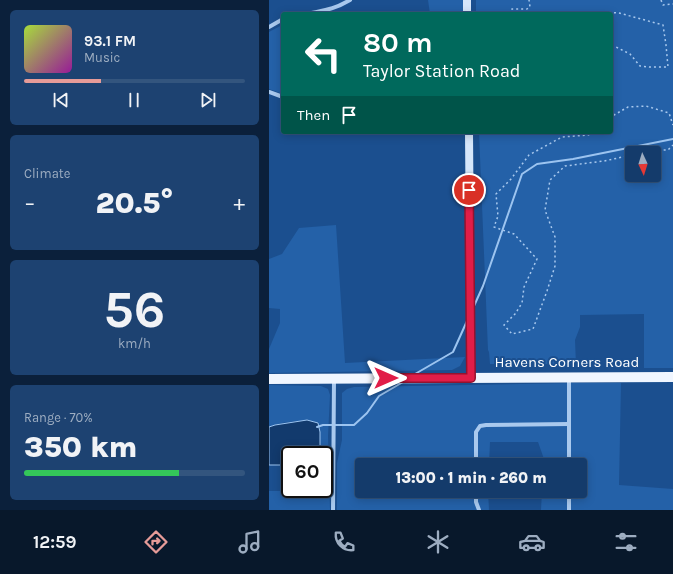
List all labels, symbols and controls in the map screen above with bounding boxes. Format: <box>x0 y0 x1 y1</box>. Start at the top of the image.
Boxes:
text: 80 m <box>363 26 432 59</box>
icon: left <box>297 28 349 80</box>
text: 93.1 FM <box>84 32 136 50</box>
text: Music <box>84 50 120 65</box>
text: Taylor Station Road <box>363 60 521 82</box>
icon: previous <box>50 89 72 111</box>
icon: pause <box>123 89 145 111</box>
icon: next <box>197 89 219 111</box>
icon: arrive <box>338 104 360 126</box>
text: Then <box>297 106 330 124</box>
north arrow <box>625 146 661 182</box>
map controls <box>625 146 661 182</box>
text: Climate <box>24 166 70 181</box>
pin <box>452 173 486 207</box>
icon: arrive <box>458 179 480 201</box>
text: 20.5° <box>96 185 173 221</box>
text: − <box>24 190 36 216</box>
text: + <box>233 190 245 216</box>
text: 56 <box>104 279 165 340</box>
text: km/h <box>118 336 151 351</box>
street label: Havens Corners Road <box>495 353 640 371</box>
position arrow <box>365 357 407 399</box>
text: Range · 70% <box>24 410 93 425</box>
text: 350 km <box>24 429 137 465</box>
speed limit sign: 60 <box>281 446 333 498</box>
text: 13:00 · 1 min · 260 m <box>395 469 547 487</box>
icon: directions <box>142 528 170 556</box>
icon: music <box>236 528 264 556</box>
icon: phone <box>330 528 358 556</box>
icon: climate <box>424 528 452 556</box>
icon: car <box>518 528 546 556</box>
icon: filters <box>612 528 640 556</box>
text: 12:59 <box>33 531 77 553</box>

